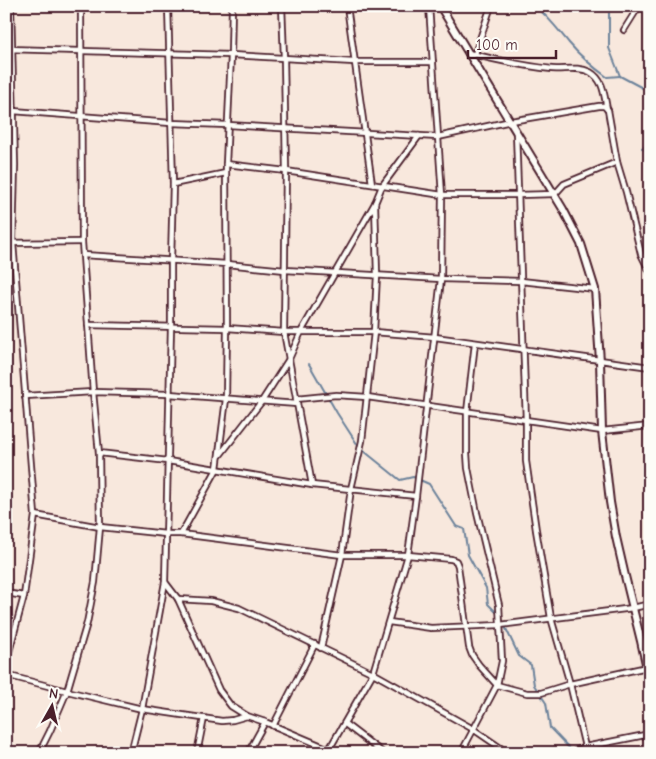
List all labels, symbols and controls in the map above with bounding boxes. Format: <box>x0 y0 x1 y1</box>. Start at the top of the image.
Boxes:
scale bar <box>468 28 556 60</box>
text: 100 m <box>476 36 518 54</box>
north arrow <box>28 682 78 732</box>
text: N <box>48 685 59 703</box>

